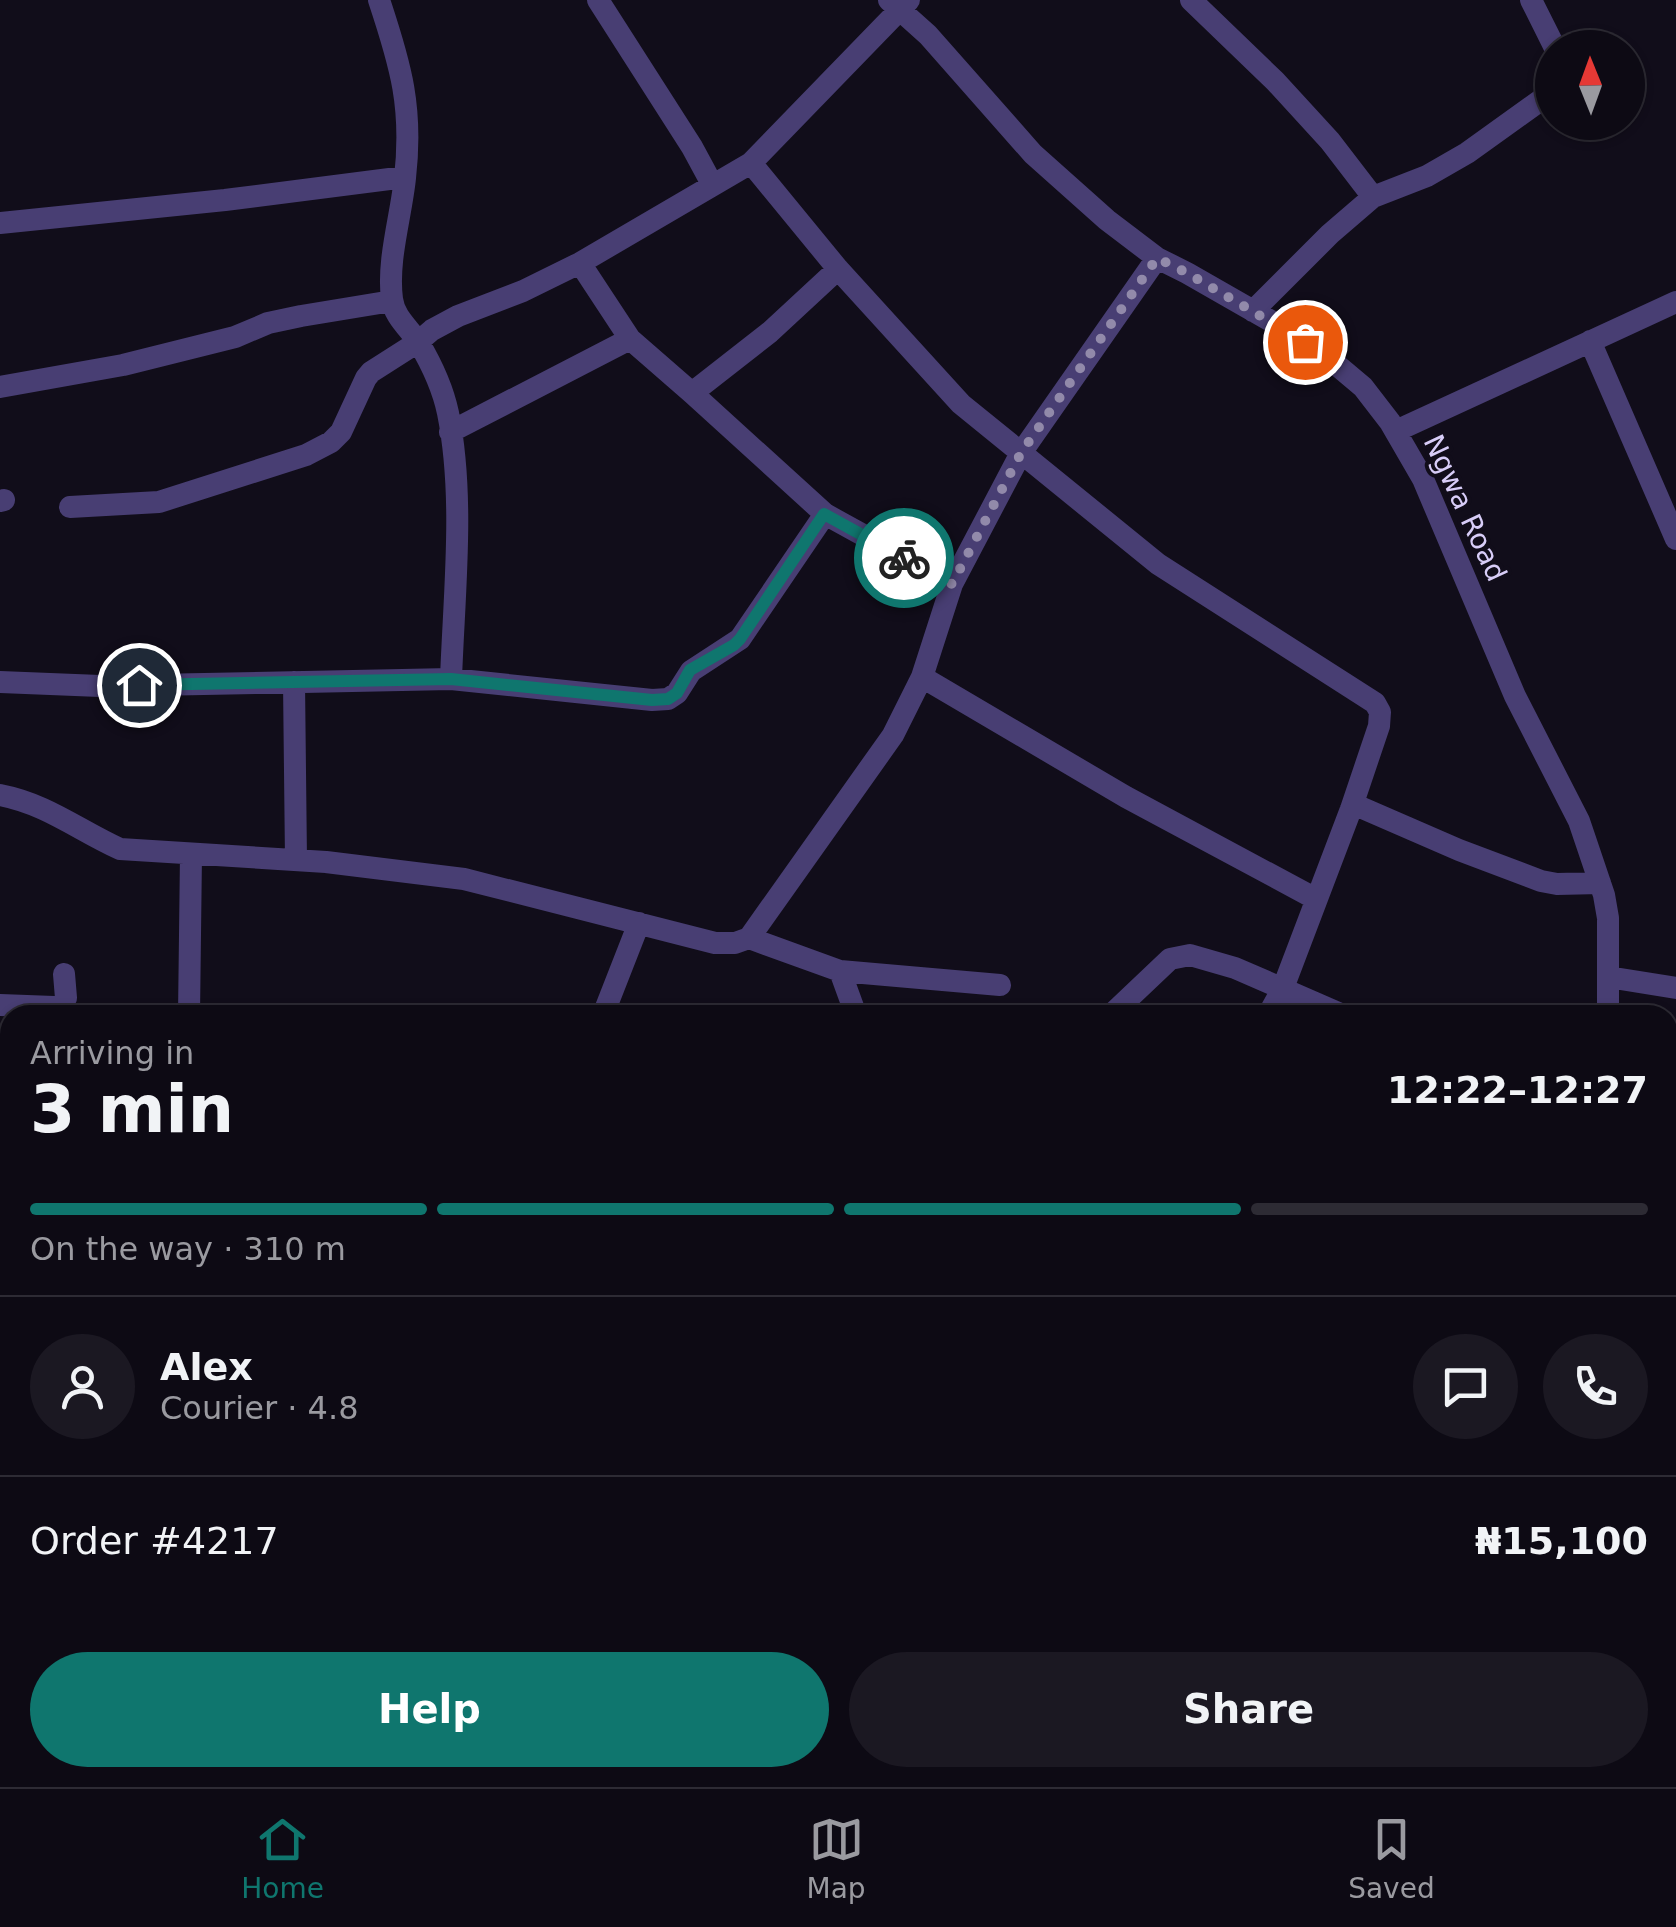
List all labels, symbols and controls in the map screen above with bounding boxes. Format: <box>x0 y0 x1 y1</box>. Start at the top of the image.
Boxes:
north arrow <box>1535 30 1645 140</box>
map controls <box>1535 30 1645 140</box>
pin <box>1263 300 1348 385</box>
icon: bag <box>1278 315 1333 370</box>
street label: Ngwa Road <box>1417 429 1513 587</box>
courier <box>854 508 954 608</box>
icon: bike <box>877 531 932 586</box>
pin <box>97 643 182 728</box>
icon: home <box>112 658 167 713</box>
text: Arriving in <box>30 1034 194 1072</box>
text: 12:22–12:27 <box>1387 1068 1648 1112</box>
text: 3 min <box>30 1072 234 1147</box>
text: On the way · 310 m <box>30 1230 346 1268</box>
button: person <box>30 1334 135 1439</box>
button: chat <box>1413 1334 1518 1439</box>
button: phone <box>1543 1334 1648 1439</box>
text: Alex <box>160 1345 253 1389</box>
text: Courier · 4.8 <box>160 1389 359 1427</box>
text: Order #4217 <box>30 1519 279 1563</box>
text: ₦15,100 <box>1475 1519 1648 1563</box>
button: Help <box>30 1652 829 1767</box>
button: Share <box>849 1652 1648 1767</box>
tab: Home <box>241 1812 324 1905</box>
tab: Map <box>807 1812 866 1905</box>
tab: Saved <box>1348 1812 1435 1905</box>

